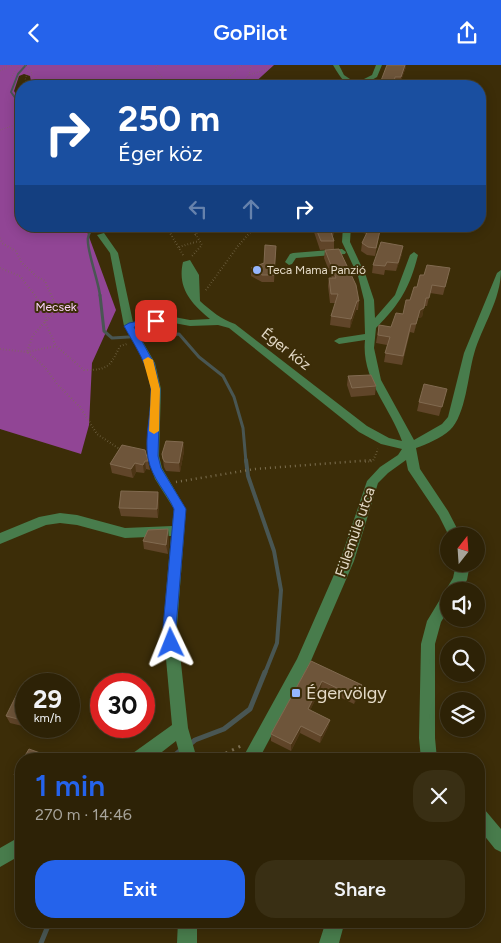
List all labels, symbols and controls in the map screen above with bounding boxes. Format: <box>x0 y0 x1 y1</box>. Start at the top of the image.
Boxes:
icon: back <box>20 19 48 47</box>
text: GoPilot <box>213 19 288 46</box>
icon: share <box>453 19 481 47</box>
text: 250 m <box>118 98 220 140</box>
icon: right <box>35 100 100 165</box>
text: Éger köz <box>118 140 203 167</box>
icon: left <box>184 195 212 223</box>
icon: ahead <box>237 195 265 223</box>
icon: right <box>290 195 318 223</box>
place label: Teca Mama Panzió <box>267 263 366 277</box>
marker: Teca Mama Panzió <box>251 264 263 276</box>
park label: Mecsek <box>35 300 77 314</box>
pin <box>135 300 177 342</box>
icon: arrive <box>142 307 170 335</box>
street label: Éger köz <box>258 324 314 374</box>
street label: Fülemüle utca <box>331 485 379 579</box>
north arrow <box>440 527 485 573</box>
map controls <box>440 527 485 737</box>
button: sound <box>440 582 485 627</box>
position arrow <box>144 616 196 668</box>
button: search <box>440 637 485 682</box>
speed limit sign: 30 <box>90 673 155 738</box>
place label: Égervölgy <box>306 682 387 704</box>
text: 29 <box>33 684 62 714</box>
marker: Égervölgy <box>290 687 302 699</box>
button: layers <box>440 692 485 737</box>
text: km/h <box>34 711 61 725</box>
text: 1 min <box>35 767 105 804</box>
button: close <box>413 770 465 822</box>
text: 270 m · 14:46 <box>35 805 132 824</box>
button: Exit <box>35 860 245 918</box>
button: Share <box>255 860 465 918</box>

